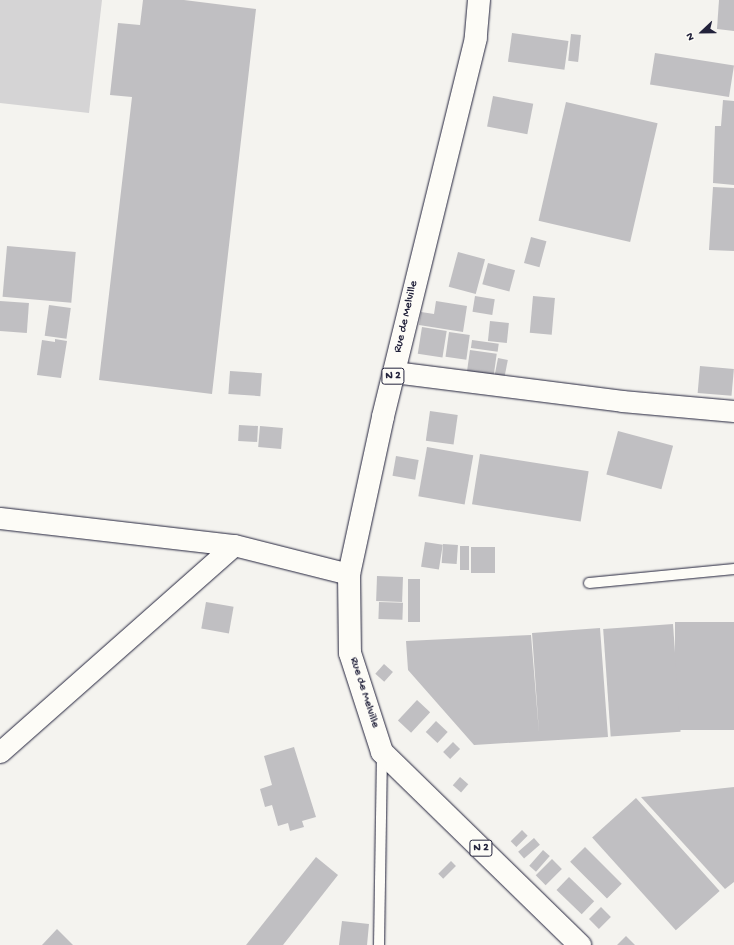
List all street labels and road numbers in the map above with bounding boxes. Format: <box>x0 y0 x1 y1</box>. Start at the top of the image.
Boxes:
street label: Rue de Melville <box>392 280 422 354</box>
road number: N 2 <box>381 367 405 385</box>
street label: Rue de Melville <box>345 656 381 730</box>
road number: N 2 <box>469 839 493 857</box>

